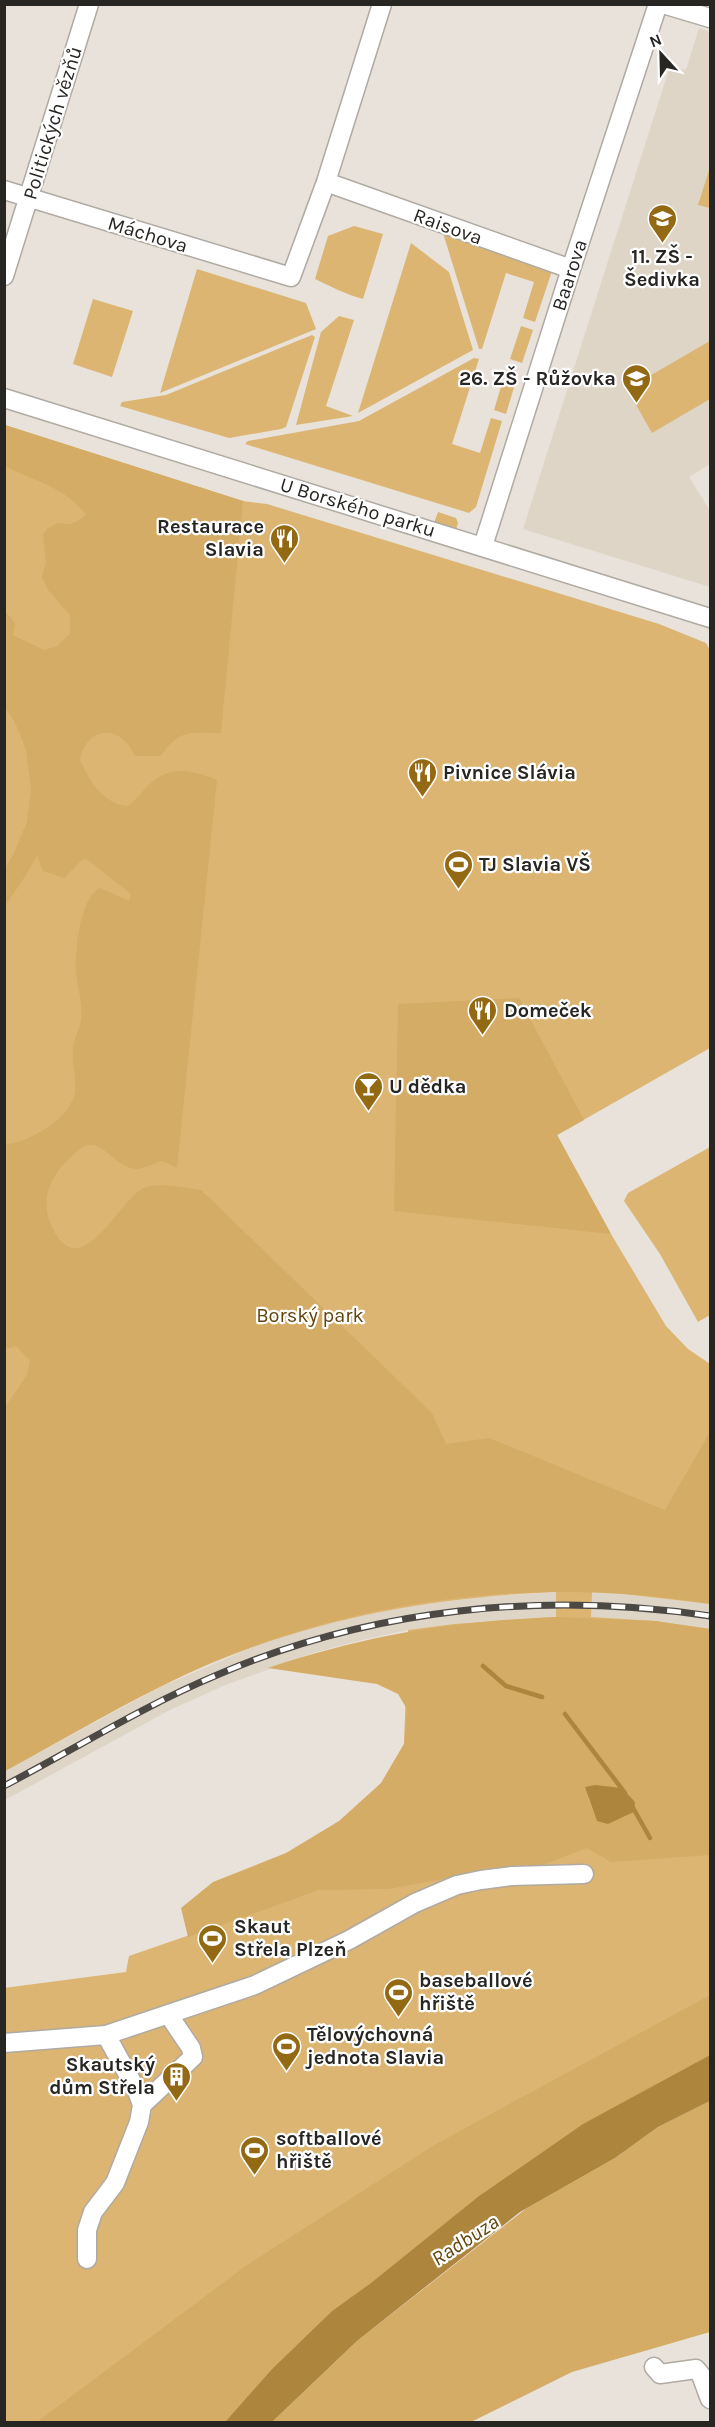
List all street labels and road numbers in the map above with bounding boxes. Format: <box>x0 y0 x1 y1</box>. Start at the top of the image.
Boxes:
street label: Politických vězňů <box>18 44 87 203</box>
street label: Raisova <box>410 203 485 250</box>
street label: Máchova <box>105 211 191 258</box>
street label: Baarova <box>547 237 592 314</box>
street label: U Borského parku <box>277 473 438 542</box>

